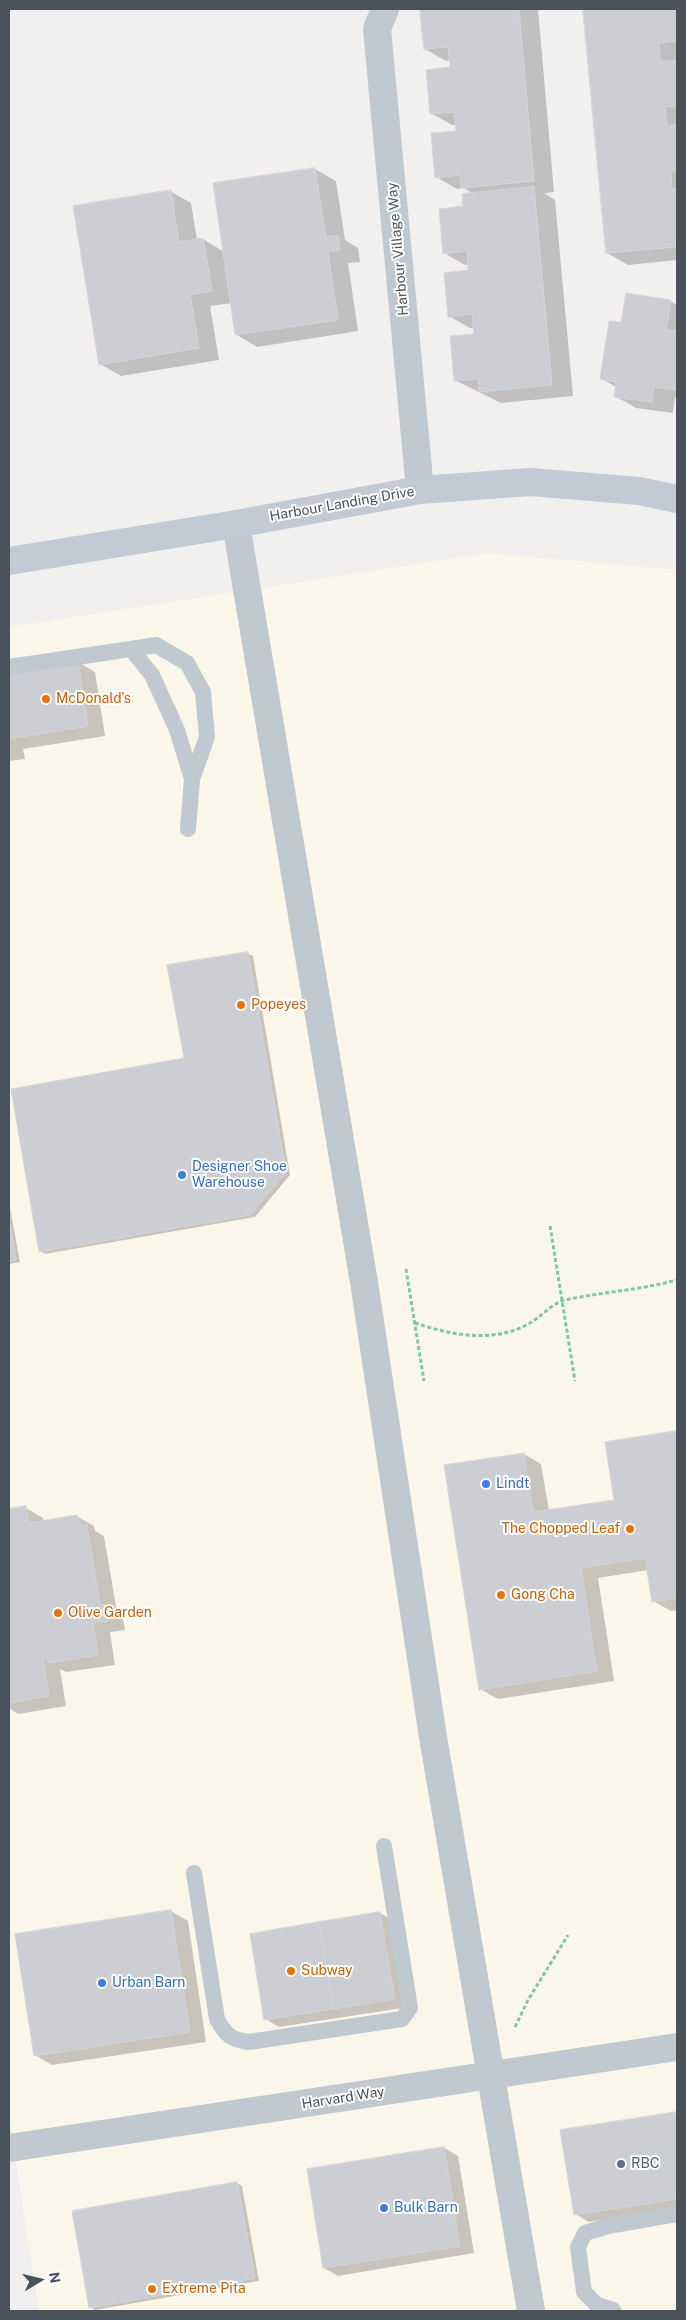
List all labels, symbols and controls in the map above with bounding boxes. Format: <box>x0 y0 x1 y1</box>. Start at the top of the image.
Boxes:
street label: Harbour Village Way <box>384 182 412 316</box>
street label: Harbour Landing Drive <box>268 483 416 525</box>
place label: McDonald's <box>56 691 131 707</box>
marker: McDonald's <box>40 693 52 705</box>
place label: Popeyes <box>251 997 306 1013</box>
marker: Popeyes <box>235 999 247 1011</box>
place label: Designer Shoe Warehouse <box>192 1159 287 1192</box>
marker: Designer Shoe Warehouse <box>176 1169 188 1181</box>
place label: Lindt <box>496 1476 530 1492</box>
marker: Lindt <box>480 1478 492 1490</box>
place label: The Chopped Leaf <box>502 1521 620 1537</box>
marker: The Chopped Leaf <box>624 1523 636 1535</box>
place label: Gong Cha <box>511 1587 575 1603</box>
marker: Gong Cha <box>495 1589 507 1601</box>
place label: Olive Garden <box>68 1605 152 1621</box>
marker: Olive Garden <box>52 1607 64 1619</box>
place label: Subway <box>301 1963 353 1979</box>
marker: Subway <box>285 1965 297 1977</box>
place label: Urban Barn <box>112 1975 185 1991</box>
marker: Urban Barn <box>96 1977 108 1989</box>
street label: Harvard Way <box>300 2083 386 2113</box>
place label: RBC <box>631 2156 659 2172</box>
marker: RBC <box>615 2158 627 2170</box>
place label: Bulk Barn <box>394 2200 458 2216</box>
marker: Bulk Barn <box>378 2202 390 2214</box>
north arrow <box>15 2255 65 2305</box>
text: N <box>46 2271 64 2284</box>
place label: Extreme Pita <box>162 2281 246 2297</box>
marker: Extreme Pita <box>146 2283 158 2295</box>

